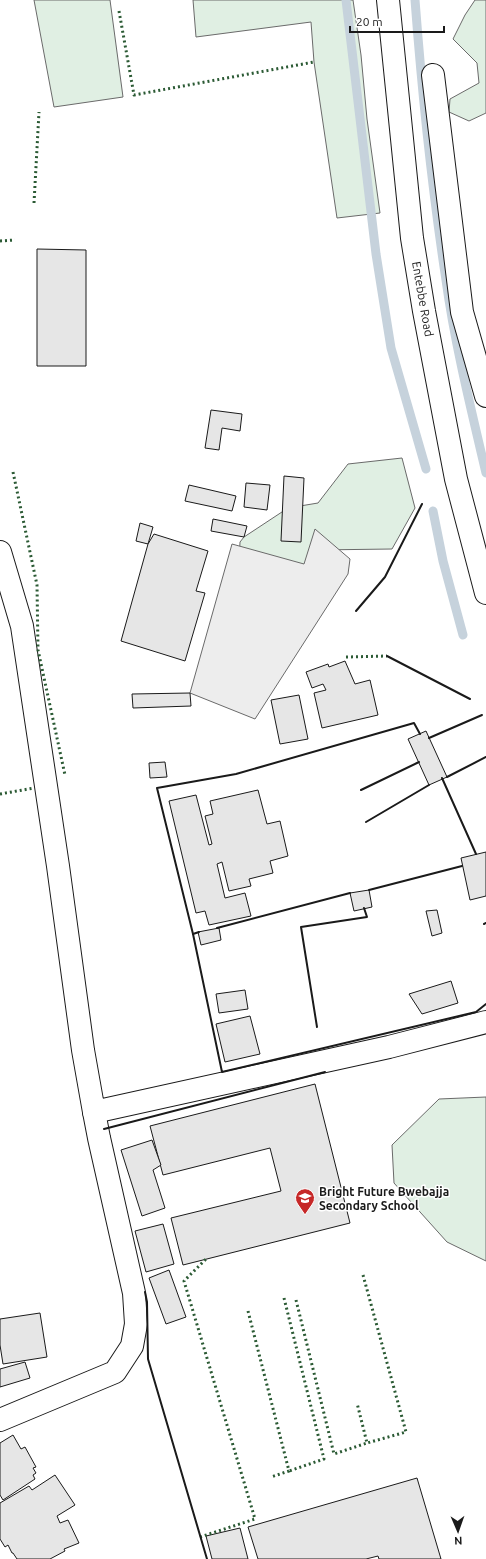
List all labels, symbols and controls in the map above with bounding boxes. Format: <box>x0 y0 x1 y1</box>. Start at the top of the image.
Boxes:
scale bar <box>350 8 444 34</box>
text: 20 m <box>356 15 383 28</box>
street label: Entebbe Road <box>410 260 436 338</box>
place label: Bright Future Bwebajja Secondary School <box>319 1185 449 1212</box>
school or university icon: Bright Future Bwebajja Secondary School <box>294 1187 316 1215</box>
north arrow <box>438 1511 478 1551</box>
text: N <box>454 1535 463 1547</box>

